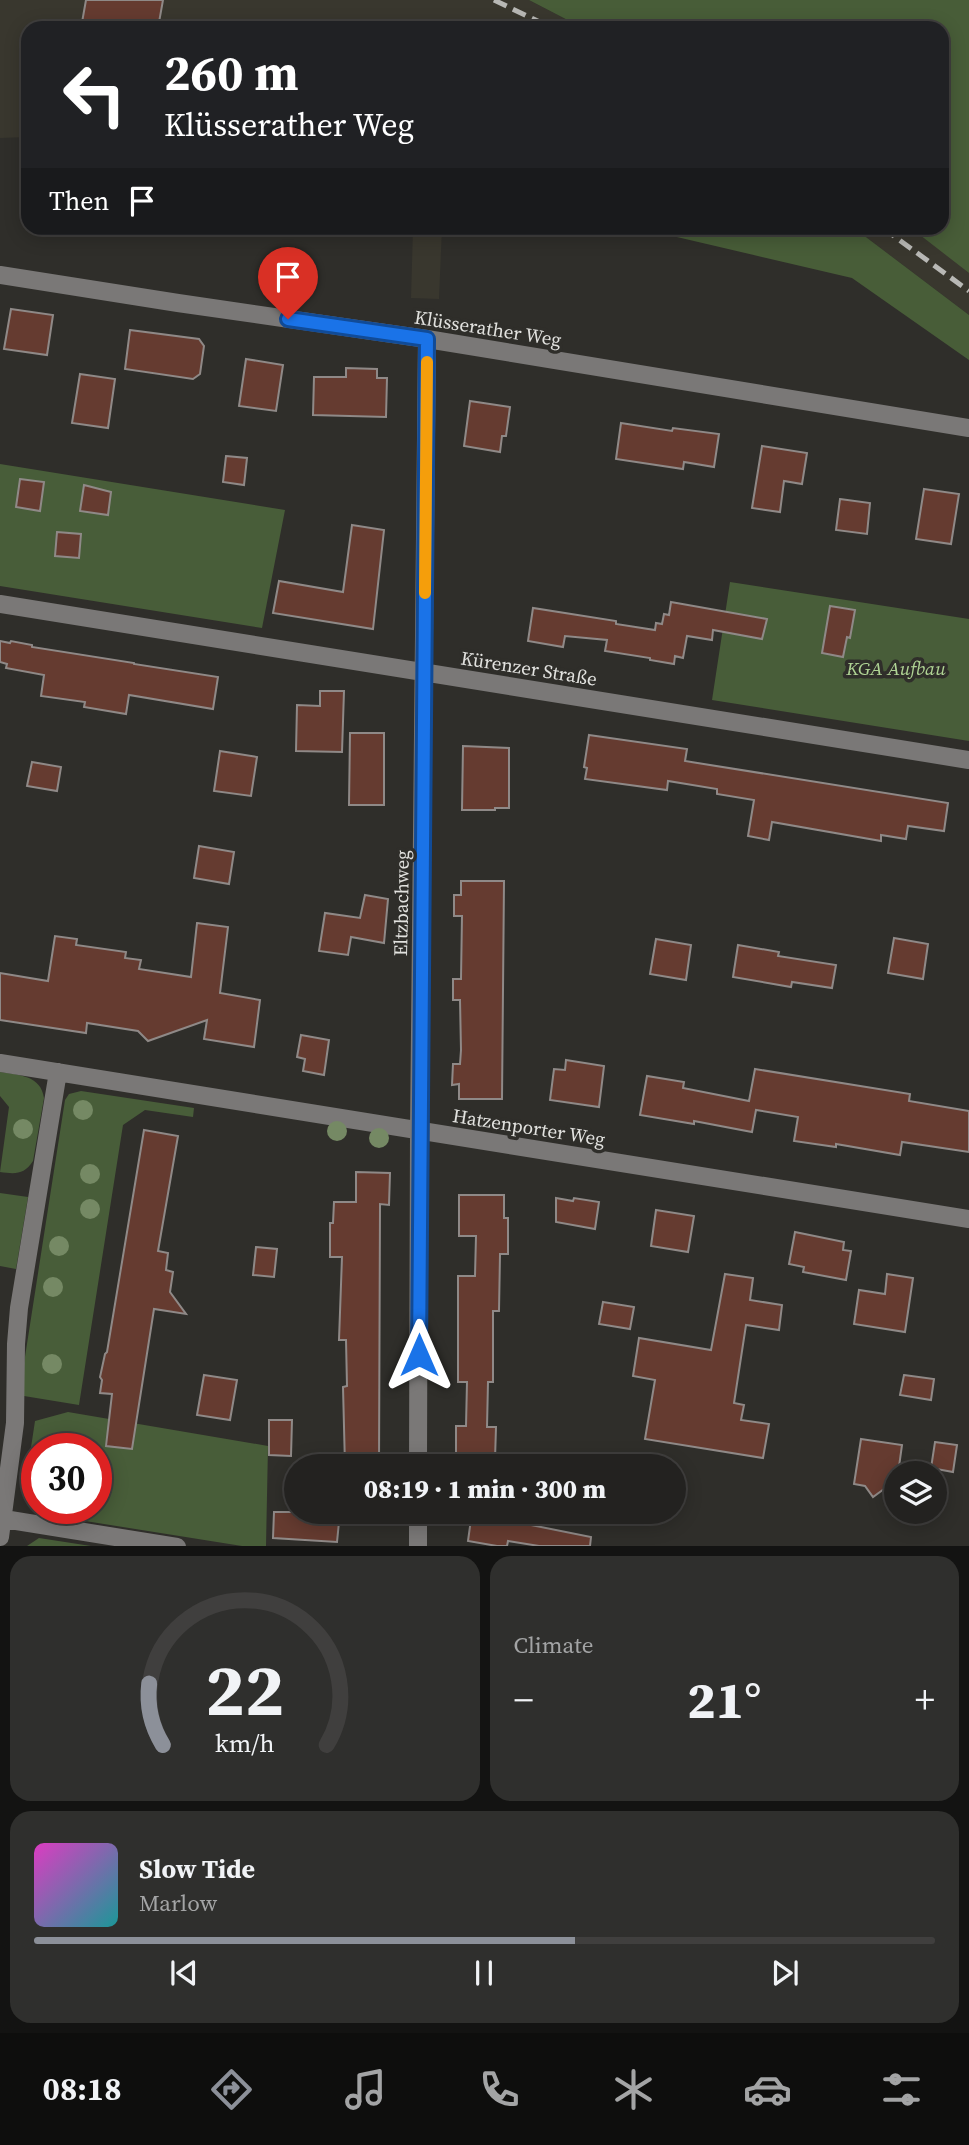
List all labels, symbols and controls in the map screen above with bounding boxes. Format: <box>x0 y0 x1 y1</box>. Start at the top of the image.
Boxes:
text: 260 m <box>164 39 299 106</box>
icon: left <box>49 49 140 140</box>
text: Klüsserather Weg <box>164 103 414 147</box>
icon: arrive <box>123 182 161 220</box>
text: Then <box>49 183 109 219</box>
pin <box>258 247 318 319</box>
icon: arrive <box>269 258 307 296</box>
street label: Klüsserather Weg <box>413 304 564 352</box>
street label: Kürenzer Straße <box>459 644 599 692</box>
park label: KGA Aufbau <box>845 655 946 681</box>
street label: Eltzbachweg <box>387 850 415 956</box>
street label: Hatzenporter Weg <box>451 1102 607 1152</box>
position arrow <box>382 1318 456 1392</box>
speed limit sign: 30 <box>21 1433 112 1524</box>
map controls <box>884 1461 947 1524</box>
button: layers <box>884 1461 947 1524</box>
text: 08:19 · 1 min · 300 m <box>364 1471 606 1507</box>
text: Climate <box>514 1629 593 1661</box>
text: 22 <box>205 1640 284 1739</box>
text: 21° <box>687 1664 761 1735</box>
text: − <box>514 1674 534 1726</box>
text: + <box>915 1674 935 1726</box>
text: km/h <box>215 1725 275 1759</box>
text: Slow Tide <box>139 1851 255 1887</box>
text: Marlow <box>139 1887 217 1919</box>
icon: previous <box>165 1954 203 1992</box>
icon: pause <box>465 1954 503 1992</box>
icon: next <box>766 1954 804 1992</box>
icon: directions <box>207 2065 256 2114</box>
icon: music <box>341 2065 390 2114</box>
icon: phone <box>475 2065 524 2114</box>
icon: climate <box>609 2065 658 2114</box>
icon: car <box>743 2065 792 2114</box>
icon: filters <box>877 2065 926 2114</box>
text: 08:18 <box>43 2067 122 2111</box>

